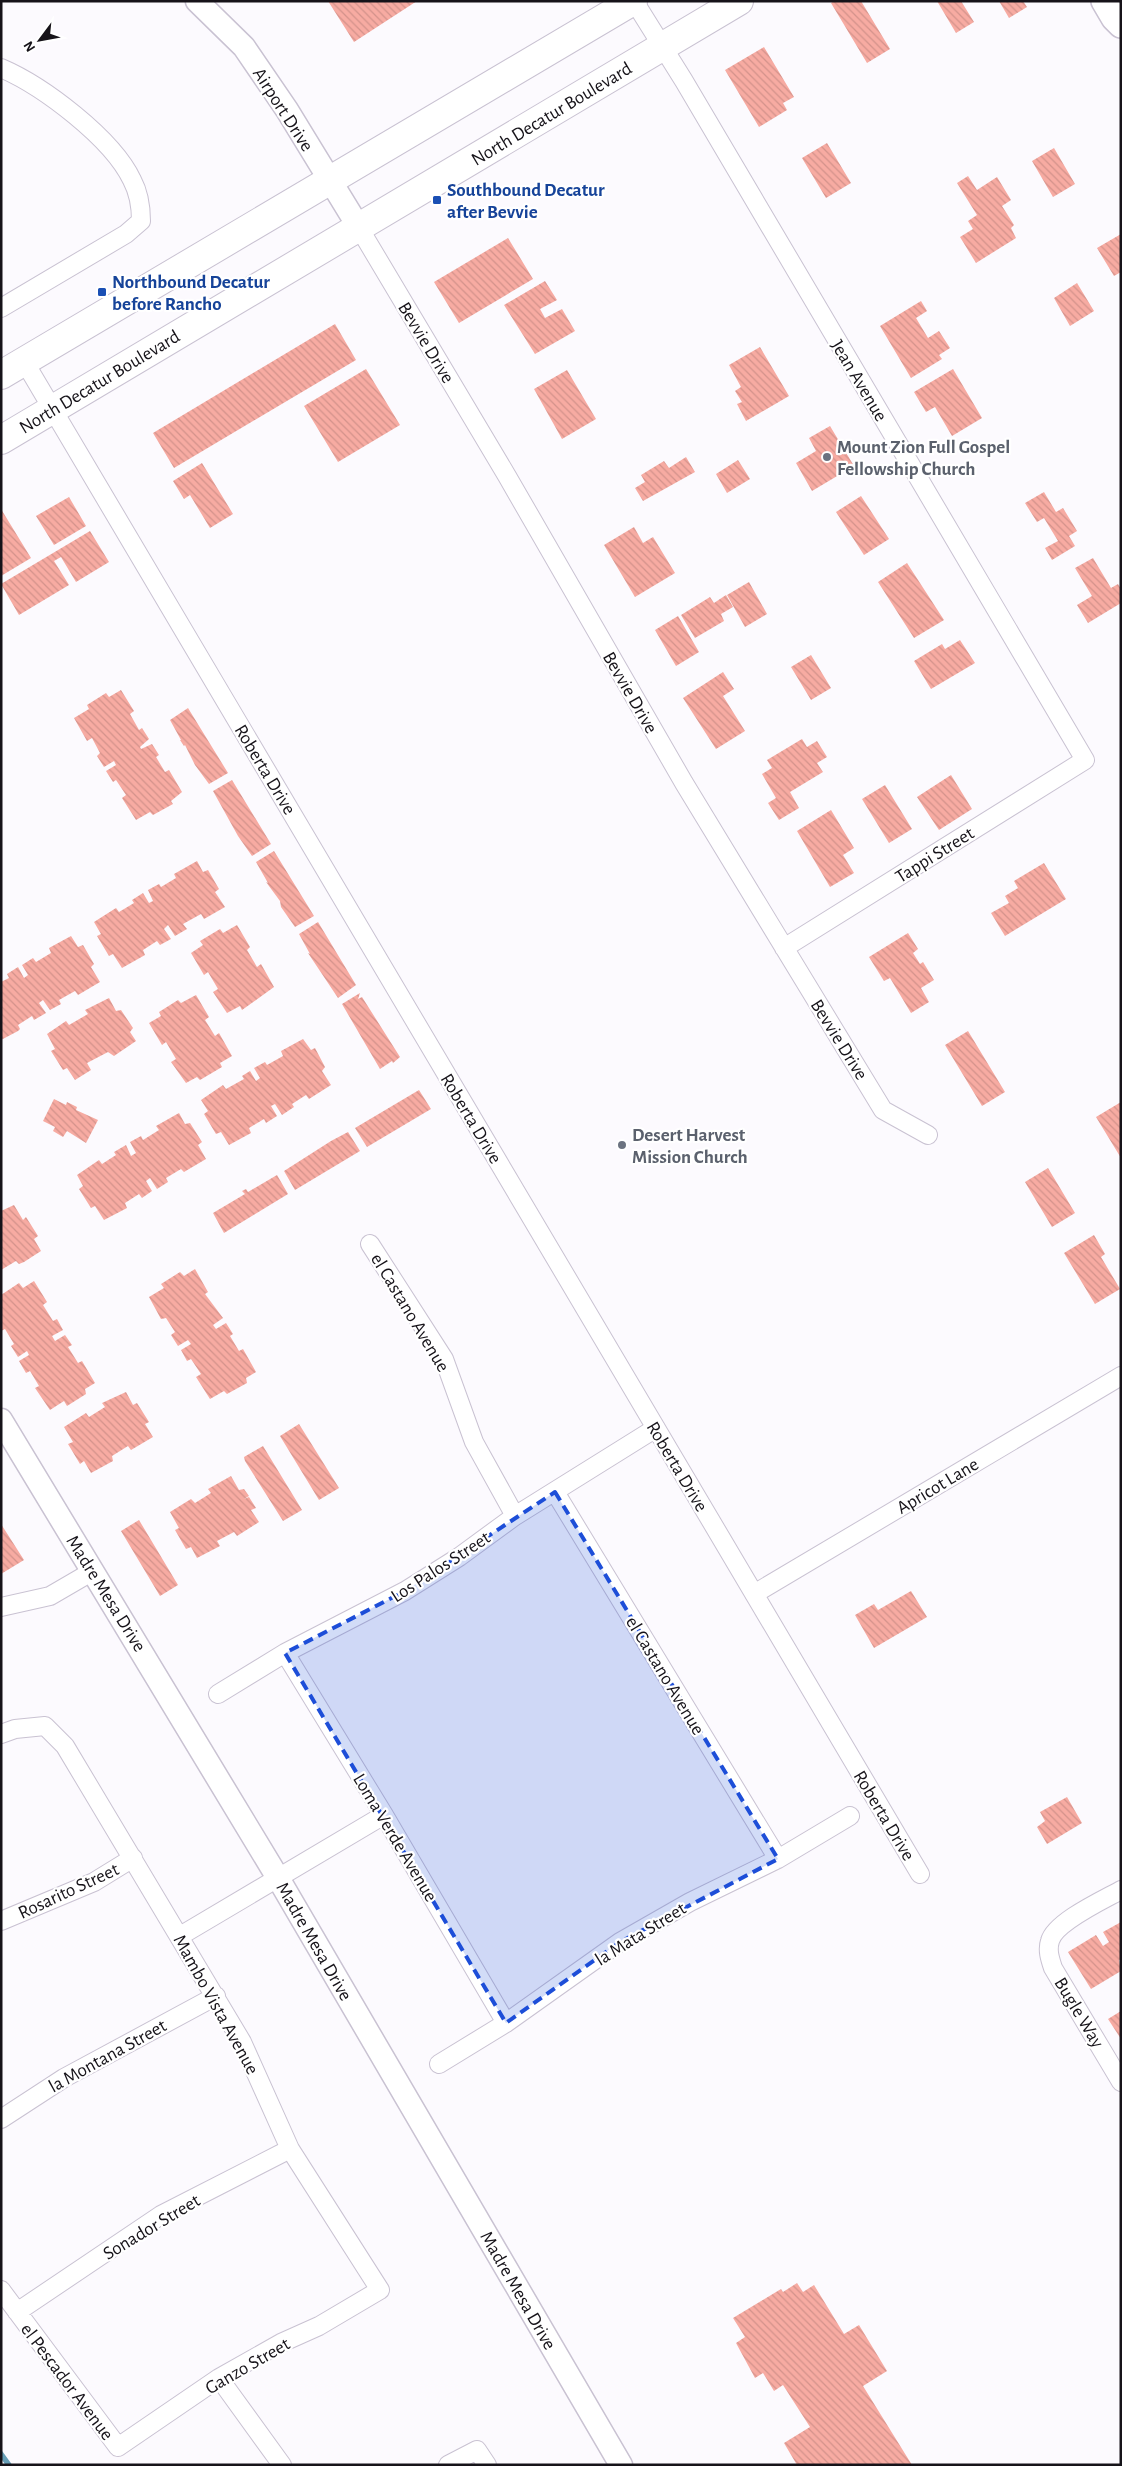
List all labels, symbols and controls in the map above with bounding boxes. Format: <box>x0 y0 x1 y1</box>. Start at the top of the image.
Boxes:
north arrow <box>15 15 65 65</box>
text: N <box>21 39 38 54</box>
street label: North Decatur Boulevard <box>468 59 635 170</box>
street label: Airport Drive <box>249 65 317 155</box>
place label: Southbound Decatur after Bevvie <box>447 181 605 222</box>
marker: Southbound Decatur after Bevvie <box>431 194 443 206</box>
place label: Northbound Decatur before Rancho <box>112 273 270 314</box>
marker: Northbound Decatur before Rancho <box>96 286 108 298</box>
street label: Bevvie Drive <box>394 299 457 387</box>
street label: North Decatur Boulevard <box>16 327 183 438</box>
street label: Jean Avenue <box>827 337 890 425</box>
place label: Mount Zion Full Gospel Fellowship Church <box>837 438 1010 479</box>
marker: Mount Zion Full Gospel Fellowship Church <box>821 451 833 463</box>
street label: Bevvie Drive <box>599 649 661 737</box>
street label: Roberta Drive <box>230 721 299 818</box>
street label: Tappi Street <box>892 824 977 887</box>
street label: Bevvie Drive <box>807 996 871 1083</box>
street label: Roberta Drive <box>436 1070 505 1167</box>
place label: Desert Harvest Mission Church <box>632 1126 748 1167</box>
marker: Desert Harvest Mission Church <box>616 1139 628 1151</box>
street label: el Castano Avenue <box>367 1250 453 1375</box>
street label: Roberta Drive <box>642 1418 711 1515</box>
street label: Apricot Lane <box>894 1455 982 1518</box>
street label: Los Palos Street <box>388 1528 494 1606</box>
street label: Madre Mesa Drive <box>62 1532 149 1655</box>
street label: el Castano Avenue <box>622 1613 708 1738</box>
street label: Roberta Drive <box>849 1767 918 1864</box>
street label: Loma Verde Avenue <box>349 1770 440 1905</box>
street label: Rosarito Street <box>15 1860 122 1923</box>
street label: Madre Mesa Drive <box>272 1879 355 2004</box>
street label: la Mata Street <box>592 1899 689 1970</box>
street label: Mambo Vista Avenue <box>169 1932 262 2078</box>
street label: Bugle Way <box>1050 1974 1107 2051</box>
street label: la Montana Street <box>46 2016 170 2096</box>
street label: Sonador Street <box>100 2191 204 2264</box>
street label: Madre Mesa Drive <box>476 2228 559 2353</box>
street label: el Pescador Avenue <box>17 2320 117 2444</box>
street label: Ganzo Street <box>202 2334 293 2398</box>

